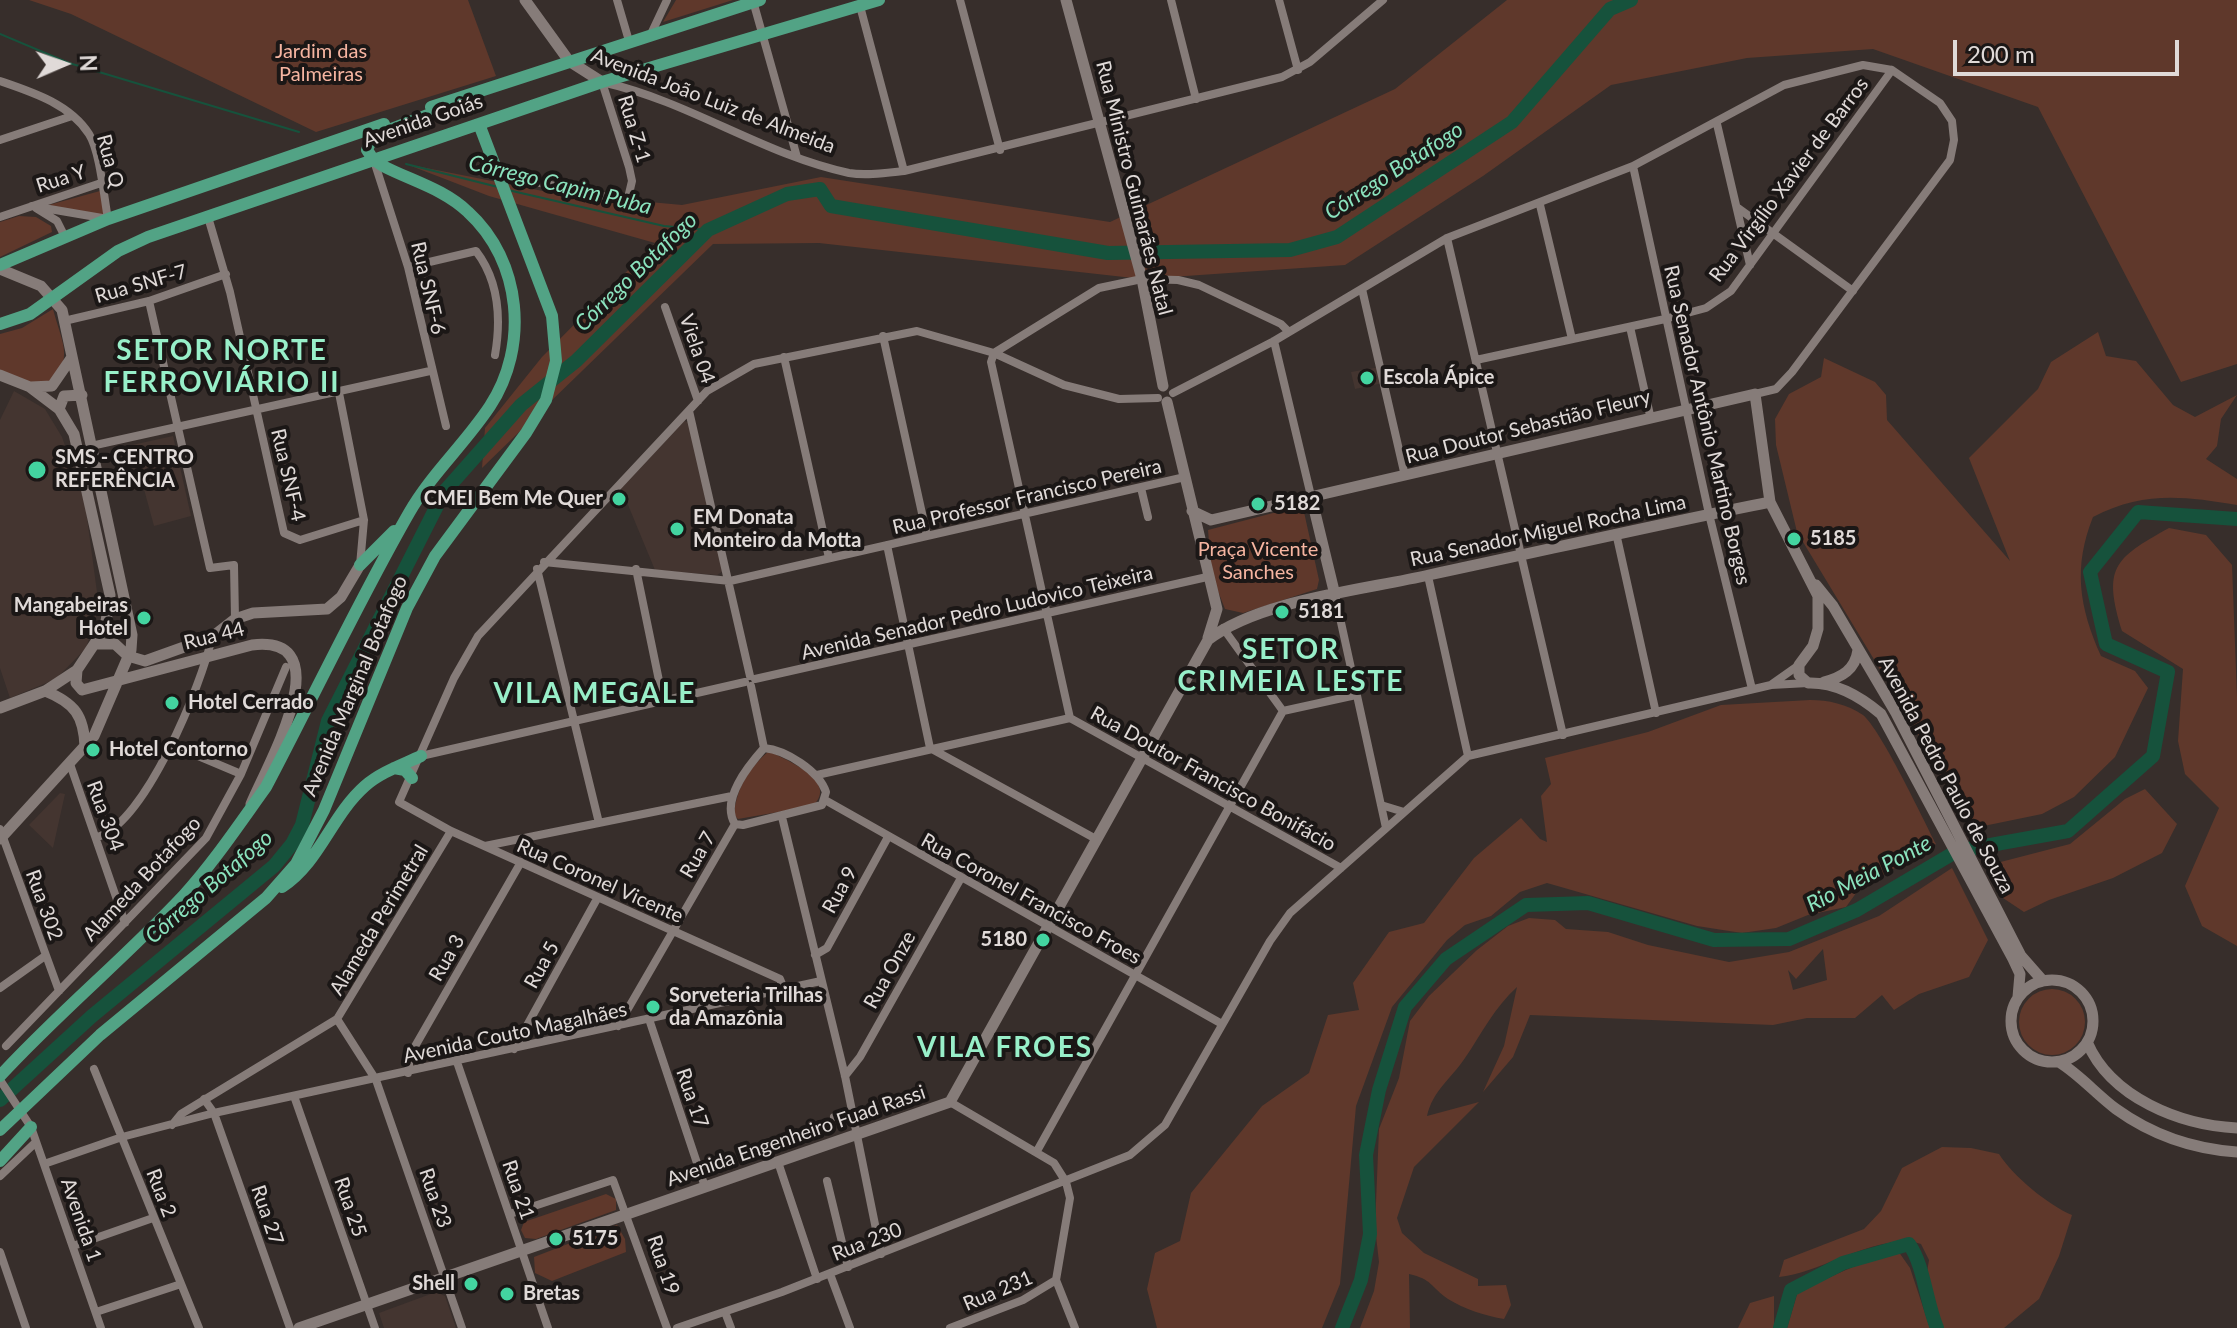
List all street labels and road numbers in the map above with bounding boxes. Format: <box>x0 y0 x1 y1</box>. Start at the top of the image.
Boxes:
street label: Avenida João Luiz de Almeida <box>588 43 838 159</box>
street label: Rua Ministro Guimarães Natal <box>1091 58 1177 318</box>
street label: Rua Virgílio Xavier de Barros <box>1704 73 1874 287</box>
street label: Avenida Goiás <box>360 89 486 153</box>
street label: Rua Z-1 <box>612 92 656 166</box>
street label: Rua Q <box>91 132 129 190</box>
street label: Rua Y <box>33 160 89 198</box>
street label: Rua SNF-6 <box>406 239 450 337</box>
street label: Rua SNF-7 <box>92 259 190 309</box>
street label: Rua Senador Antônio Martino Borges <box>1659 263 1755 587</box>
street label: Viela 04 <box>674 311 720 387</box>
street label: Rua Doutor Sebastião Fleury <box>1403 385 1653 469</box>
street label: Rua SNF-4 <box>266 426 310 524</box>
street label: Rua Professor Francisco Pereira <box>890 454 1164 540</box>
street label: Rua Senador Miguel Rocha Lima <box>1408 490 1688 572</box>
street label: Avenida Senador Pedro Ludovico Teixeira <box>799 561 1155 665</box>
street label: Avenida Marginal Botafogo <box>298 572 412 800</box>
street label: Rua 44 <box>181 617 247 655</box>
street label: Avenida Pedro Paulo de Souza <box>1873 652 2019 898</box>
street label: Rua Doutor Francisco Bonifácio <box>1086 701 1340 857</box>
street label: Rua 304 <box>81 778 129 854</box>
street label: Alameda Botafogo <box>78 812 206 946</box>
street label: Rua 7 <box>675 827 721 883</box>
street label: Rua Coronel Francisco Froes <box>917 828 1145 970</box>
street label: Rua Coronel Vicente <box>513 834 687 928</box>
street label: Alameda Perimetral <box>325 840 433 1000</box>
street label: Rua 9 <box>817 862 863 918</box>
street label: Rua 302 <box>20 867 68 943</box>
street label: Rua Onze <box>859 927 921 1013</box>
street label: Rua 3 <box>424 930 470 986</box>
street label: Rua 5 <box>519 937 565 993</box>
street label: Avenida Couto Magalhães <box>401 998 629 1068</box>
street label: Rua 17 <box>671 1065 713 1131</box>
street label: Avenida Engenheiro Fuad Rassi <box>663 1080 929 1192</box>
street label: Rua 21 <box>497 1157 539 1223</box>
street label: Rua 2 <box>141 1165 181 1221</box>
street label: Rua 23 <box>414 1165 456 1231</box>
street label: Rua 25 <box>329 1174 371 1240</box>
street label: Avenida 1 <box>55 1175 107 1265</box>
street label: Rua 27 <box>246 1182 288 1248</box>
street label: Rua 230 <box>829 1218 905 1266</box>
street label: Rua 19 <box>642 1232 684 1298</box>
street label: Rua 231 <box>960 1266 1036 1316</box>

